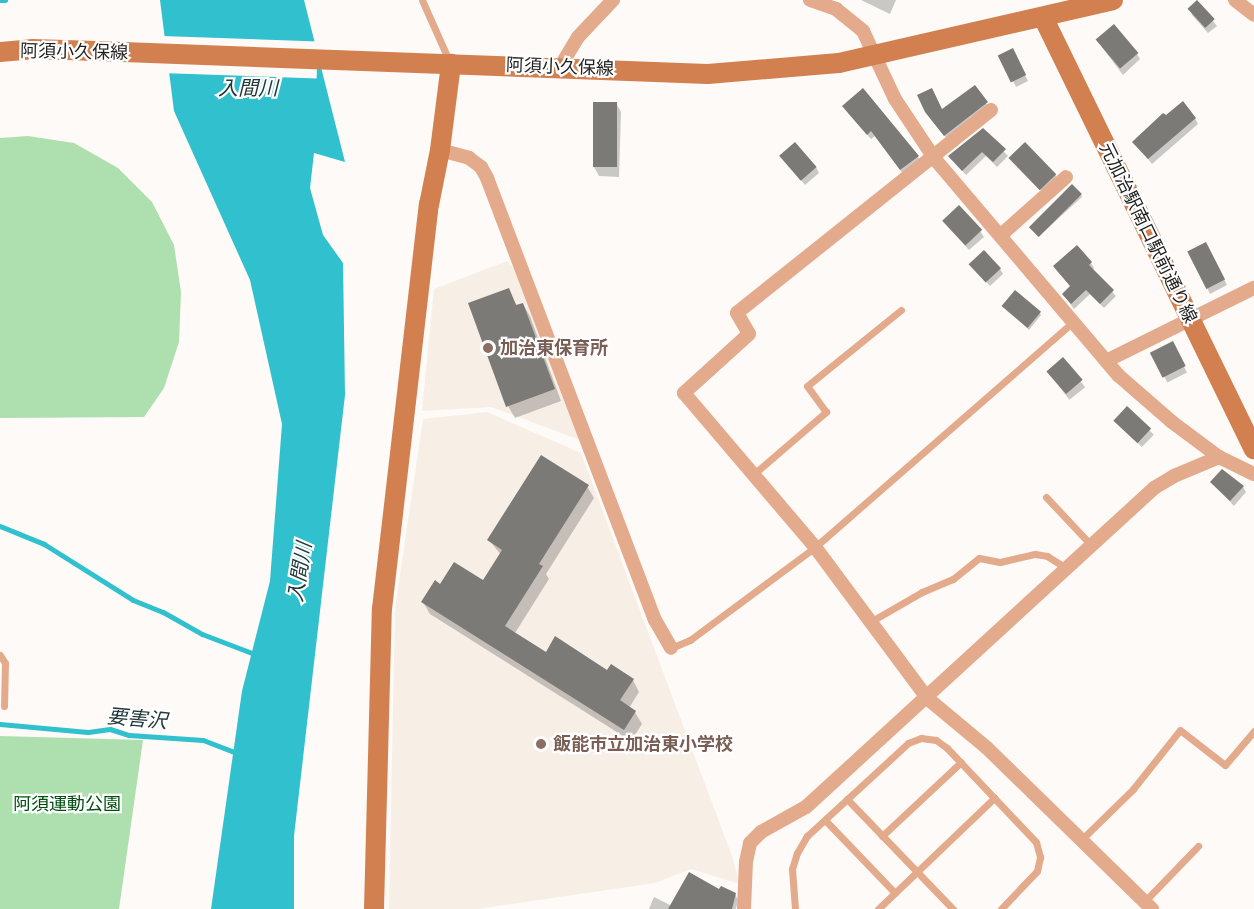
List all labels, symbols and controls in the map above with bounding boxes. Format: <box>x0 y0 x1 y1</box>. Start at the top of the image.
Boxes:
street label: 阿須小久保線 <box>20 40 128 64</box>
street label: 阿須小久保線 <box>506 54 614 80</box>
water label: 入間川 <box>218 76 278 100</box>
street label: 元加治駅南口駅前通り線 <box>1095 139 1201 327</box>
place label: 加治東保育所 <box>500 337 608 359</box>
marker: 加治東保育所 <box>481 341 495 355</box>
water label: 入間川 <box>283 540 317 604</box>
water label: 要害沢 <box>106 704 168 734</box>
place label: 飯能市立加治東小学校 <box>553 733 733 755</box>
marker: 飯能市立加治東小学校 <box>534 737 548 751</box>
park label: 阿須運動公園 <box>13 793 121 815</box>

